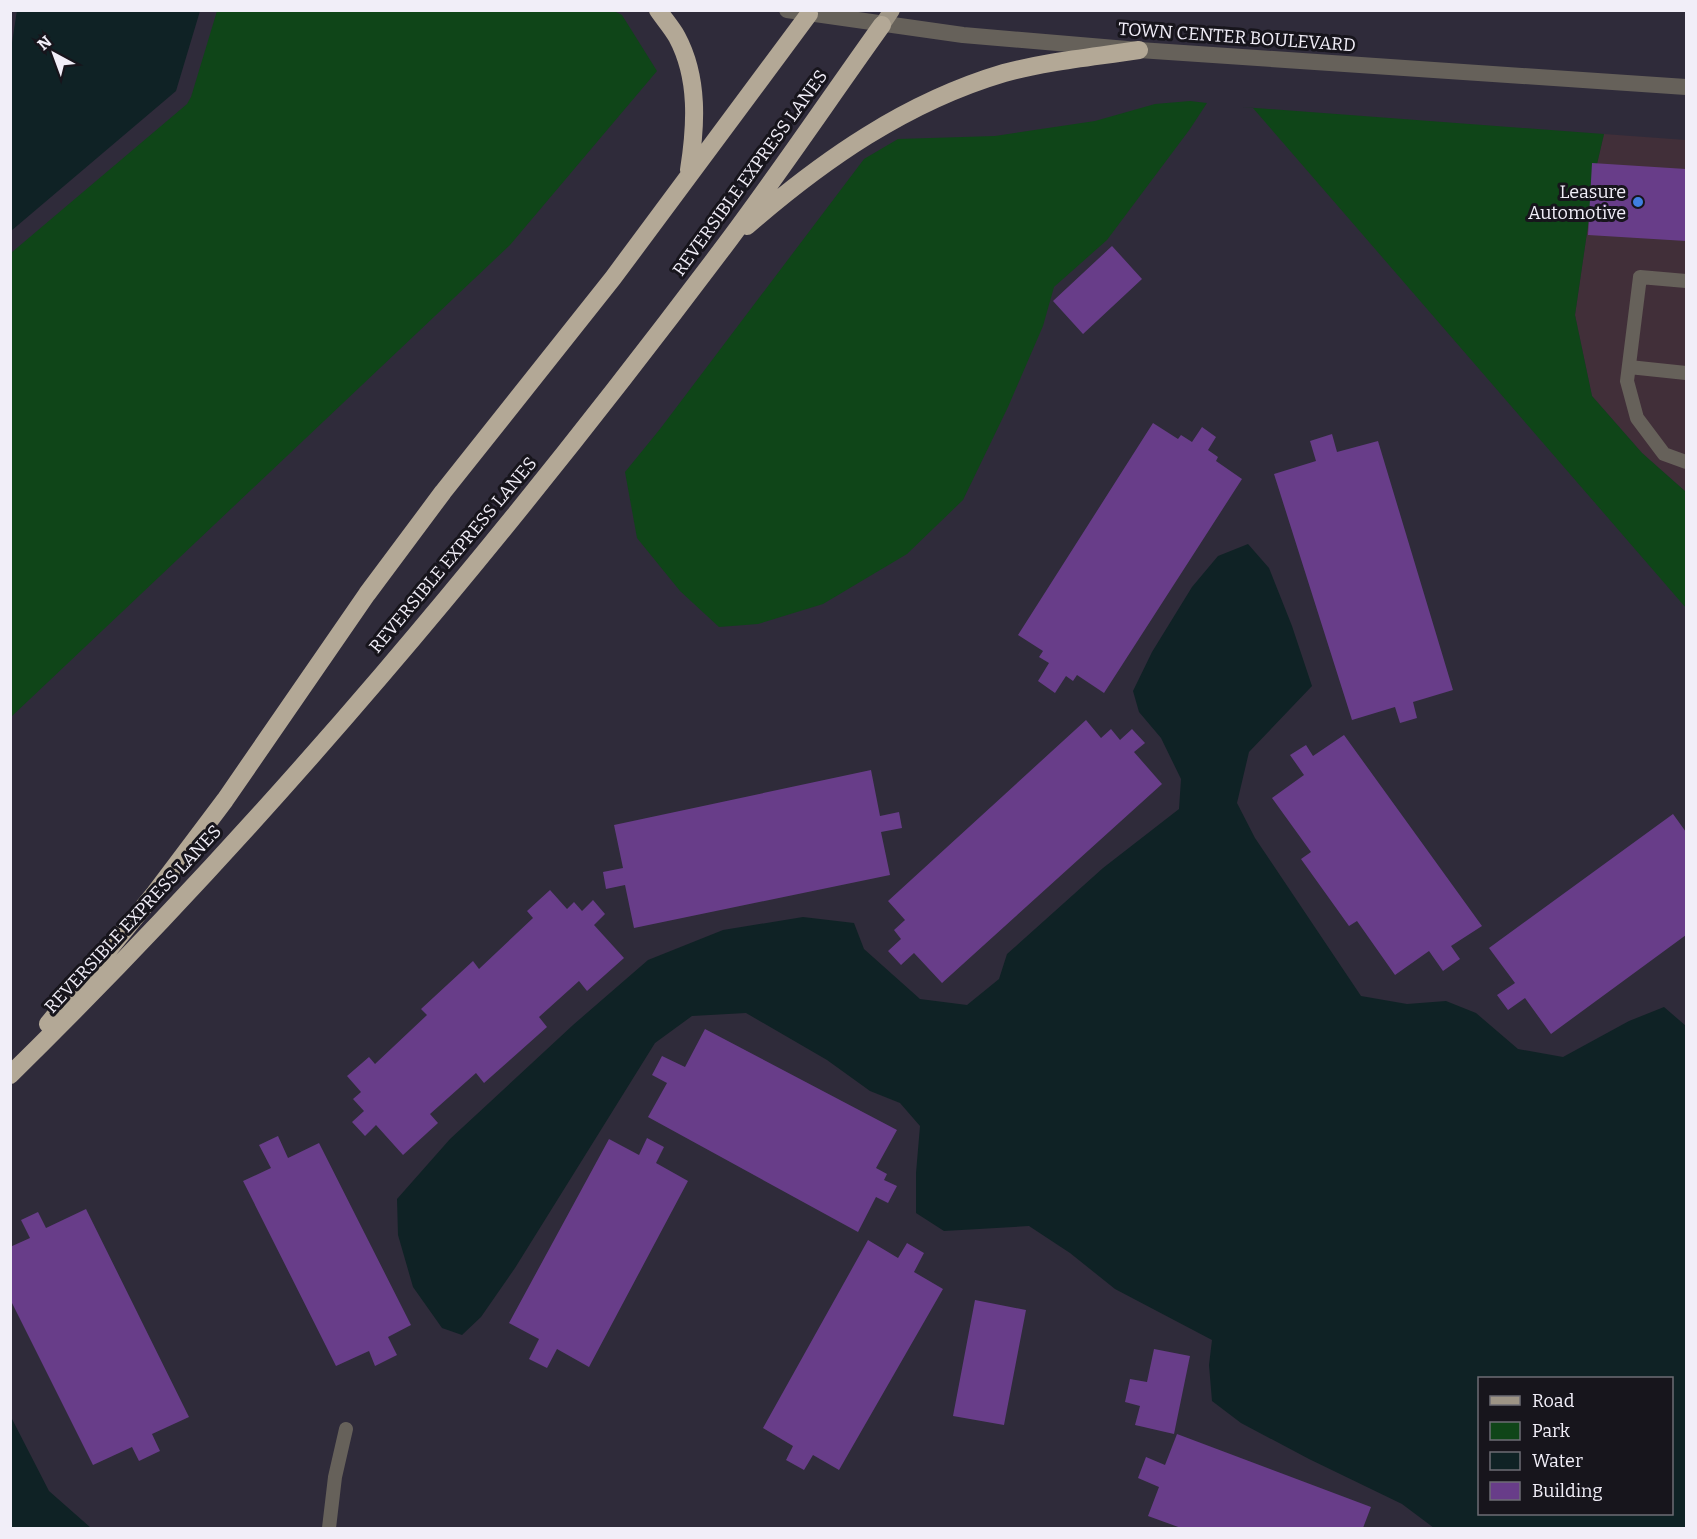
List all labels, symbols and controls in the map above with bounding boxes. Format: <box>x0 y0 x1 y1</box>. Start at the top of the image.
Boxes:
street label: TOWN CENTER BOULEVARD <box>1117 18 1357 56</box>
north arrow <box>24 24 84 84</box>
text: N <box>34 32 55 54</box>
street label: REVERSIBLE EXPRESS LANES <box>668 66 832 280</box>
place label: Leasure Automotive <box>1528 181 1626 224</box>
marker: Leasure Automotive <box>1631 195 1645 209</box>
street label: REVERSIBLE EXPRESS LANES <box>365 453 541 657</box>
street label: REVERSIBLE EXPRESS LANES <box>40 820 226 1018</box>
legend <box>1478 1377 1673 1515</box>
text: Road <box>1532 1390 1575 1412</box>
text: Park <box>1532 1420 1571 1442</box>
text: Water <box>1532 1450 1583 1472</box>
text: Building <box>1532 1480 1603 1502</box>

